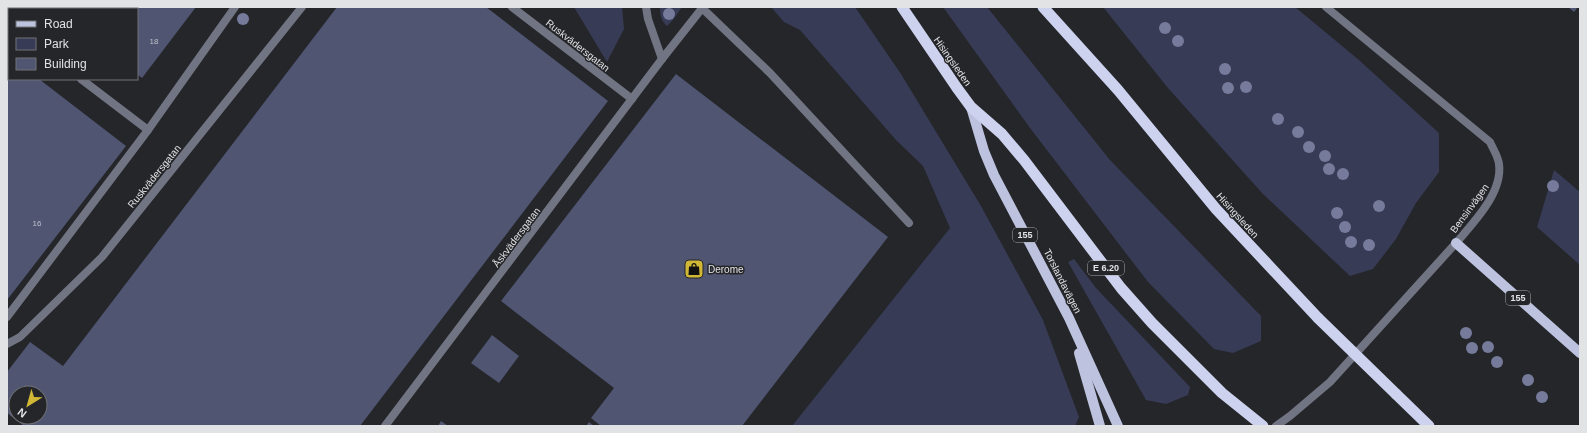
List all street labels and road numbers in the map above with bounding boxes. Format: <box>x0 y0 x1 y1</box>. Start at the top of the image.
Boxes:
street label: Ruskvädersgatan <box>544 17 612 74</box>
street label: Hisingsleden <box>932 35 974 88</box>
street label: Ruskvädersgatan <box>126 143 183 210</box>
street label: Bensinvägen <box>1448 182 1491 235</box>
street label: Hisingsleden <box>1214 190 1261 240</box>
street label: Åskvädersgatan <box>490 205 542 269</box>
road number: 155 <box>1013 228 1037 242</box>
street label: Torslandavägen <box>1042 247 1083 315</box>
road number: E 6.20 <box>1088 261 1124 275</box>
road number: 155 <box>1506 291 1530 305</box>

